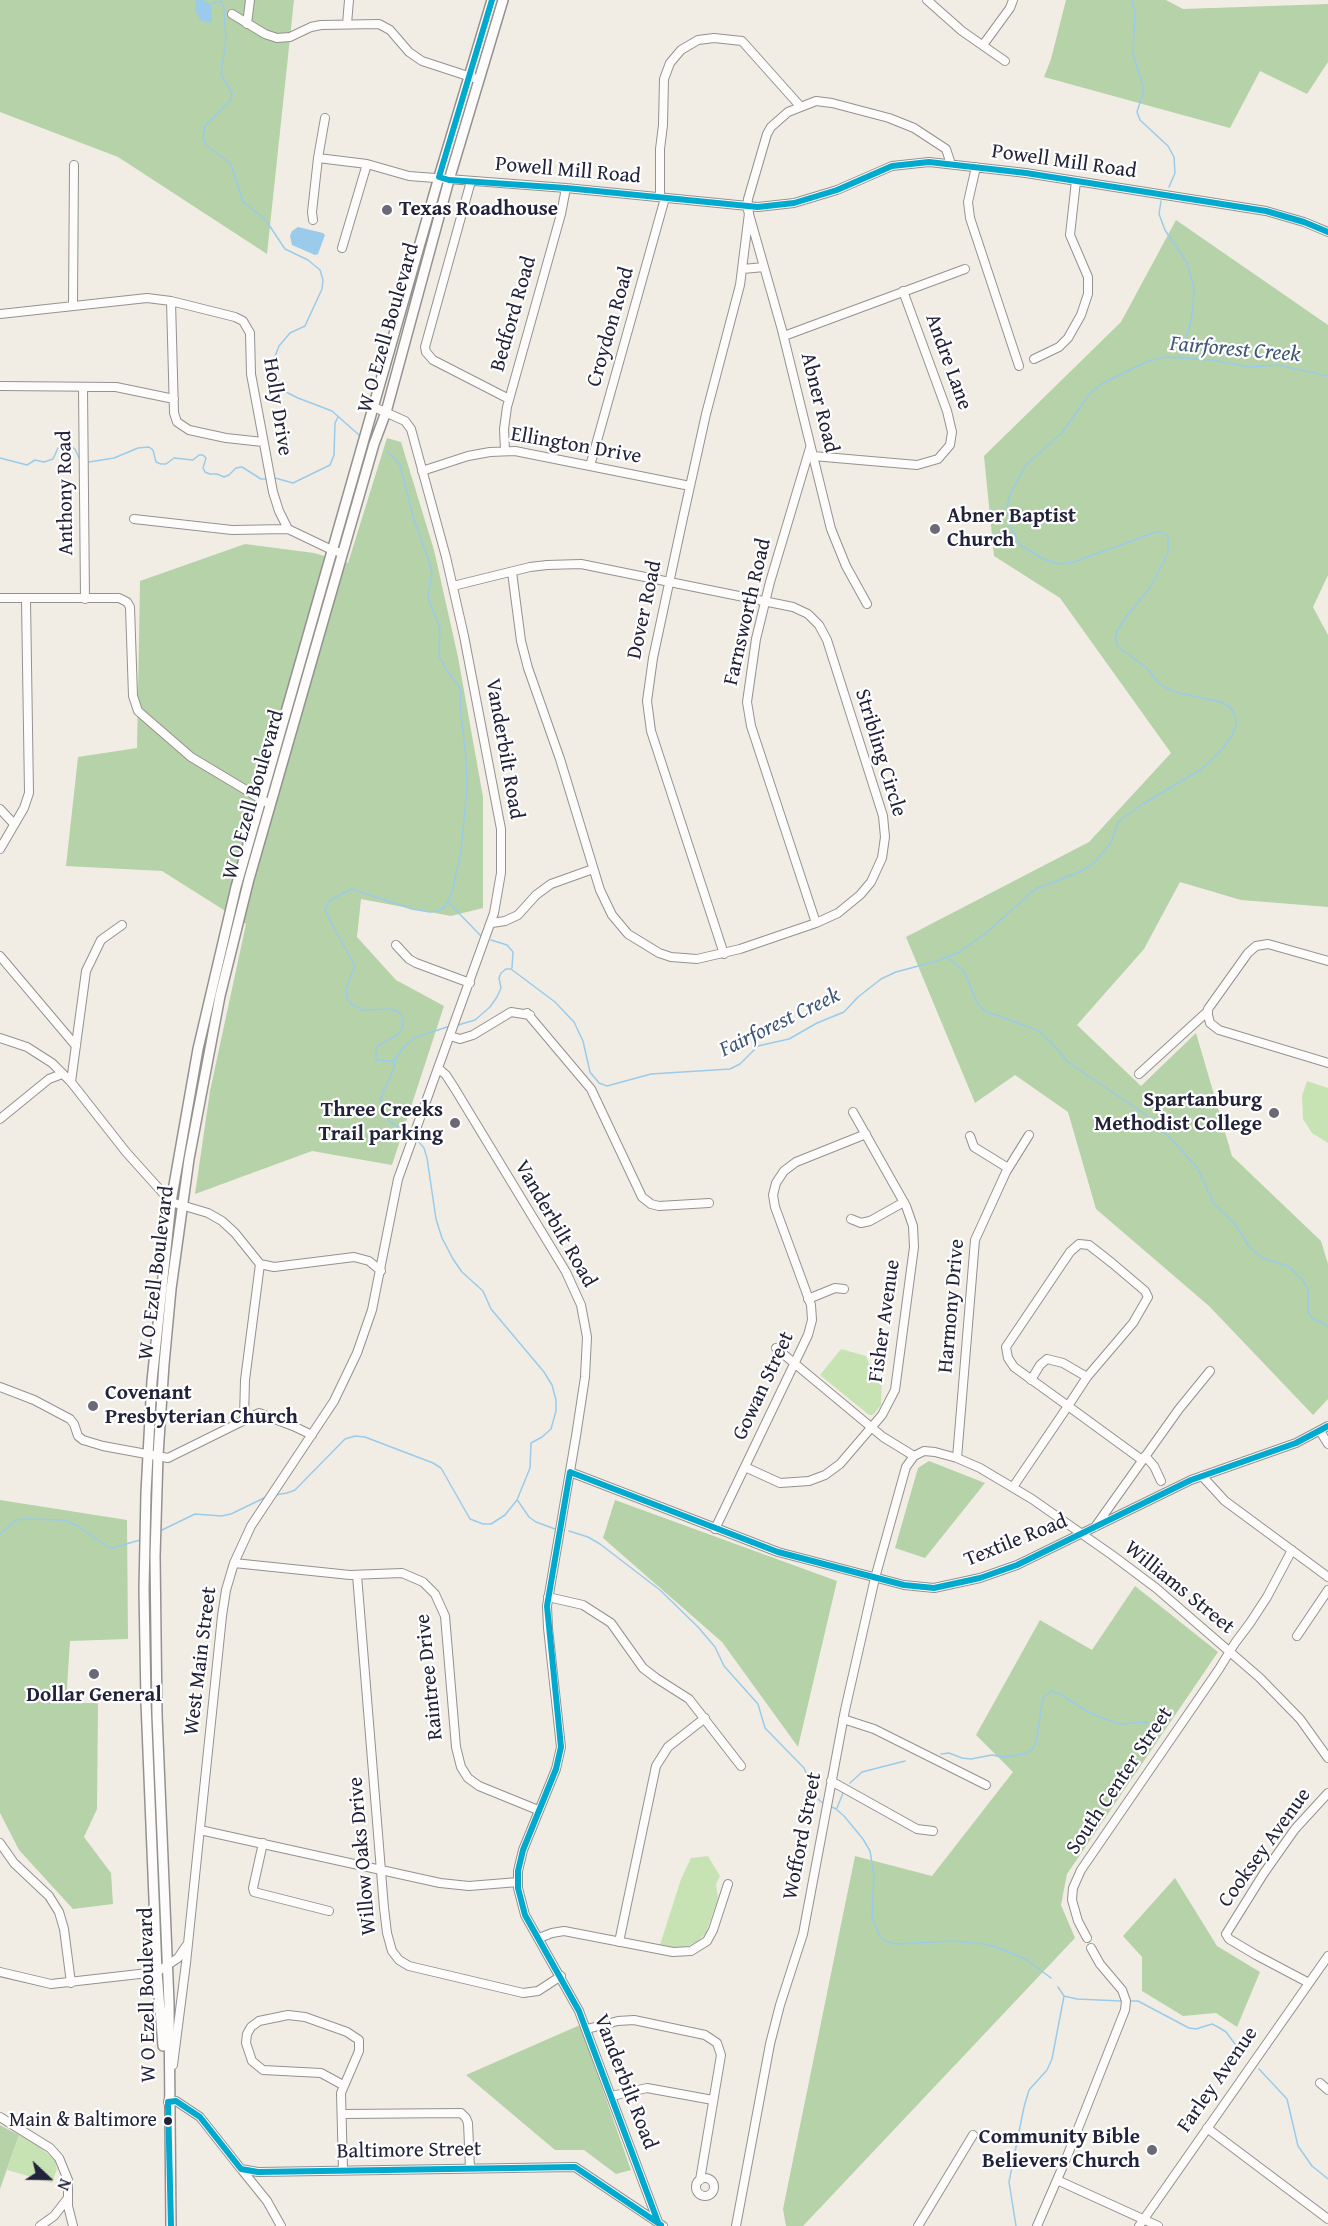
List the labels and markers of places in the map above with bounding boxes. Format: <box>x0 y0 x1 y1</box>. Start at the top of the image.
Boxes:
place label: Texas Roadhouse <box>399 197 558 223</box>
marker: Texas Roadhouse <box>380 203 394 217</box>
place label: Abner Baptist Church <box>947 504 1076 554</box>
marker: Abner Baptist Church <box>928 522 942 536</box>
place label: Spartanburg Methodist College <box>1094 1088 1262 1138</box>
place label: Three Creeks Trail parking <box>318 1098 443 1148</box>
marker: Spartanburg Methodist College <box>1267 1106 1281 1120</box>
marker: Three Creeks Trail parking <box>448 1116 462 1130</box>
place label: Covenant Presbyterian Church <box>105 1381 298 1431</box>
marker: Covenant Presbyterian Church <box>86 1399 100 1413</box>
marker: Dollar General <box>87 1667 101 1681</box>
place label: Dollar General <box>26 1683 162 1709</box>
place label: Main & Baltimore <box>9 2109 157 2133</box>
marker: Main & Baltimore <box>162 2115 174 2127</box>
place label: Community Bible Believers Church <box>979 2125 1140 2175</box>
marker: Community Bible Believers Church <box>1145 2143 1159 2157</box>

